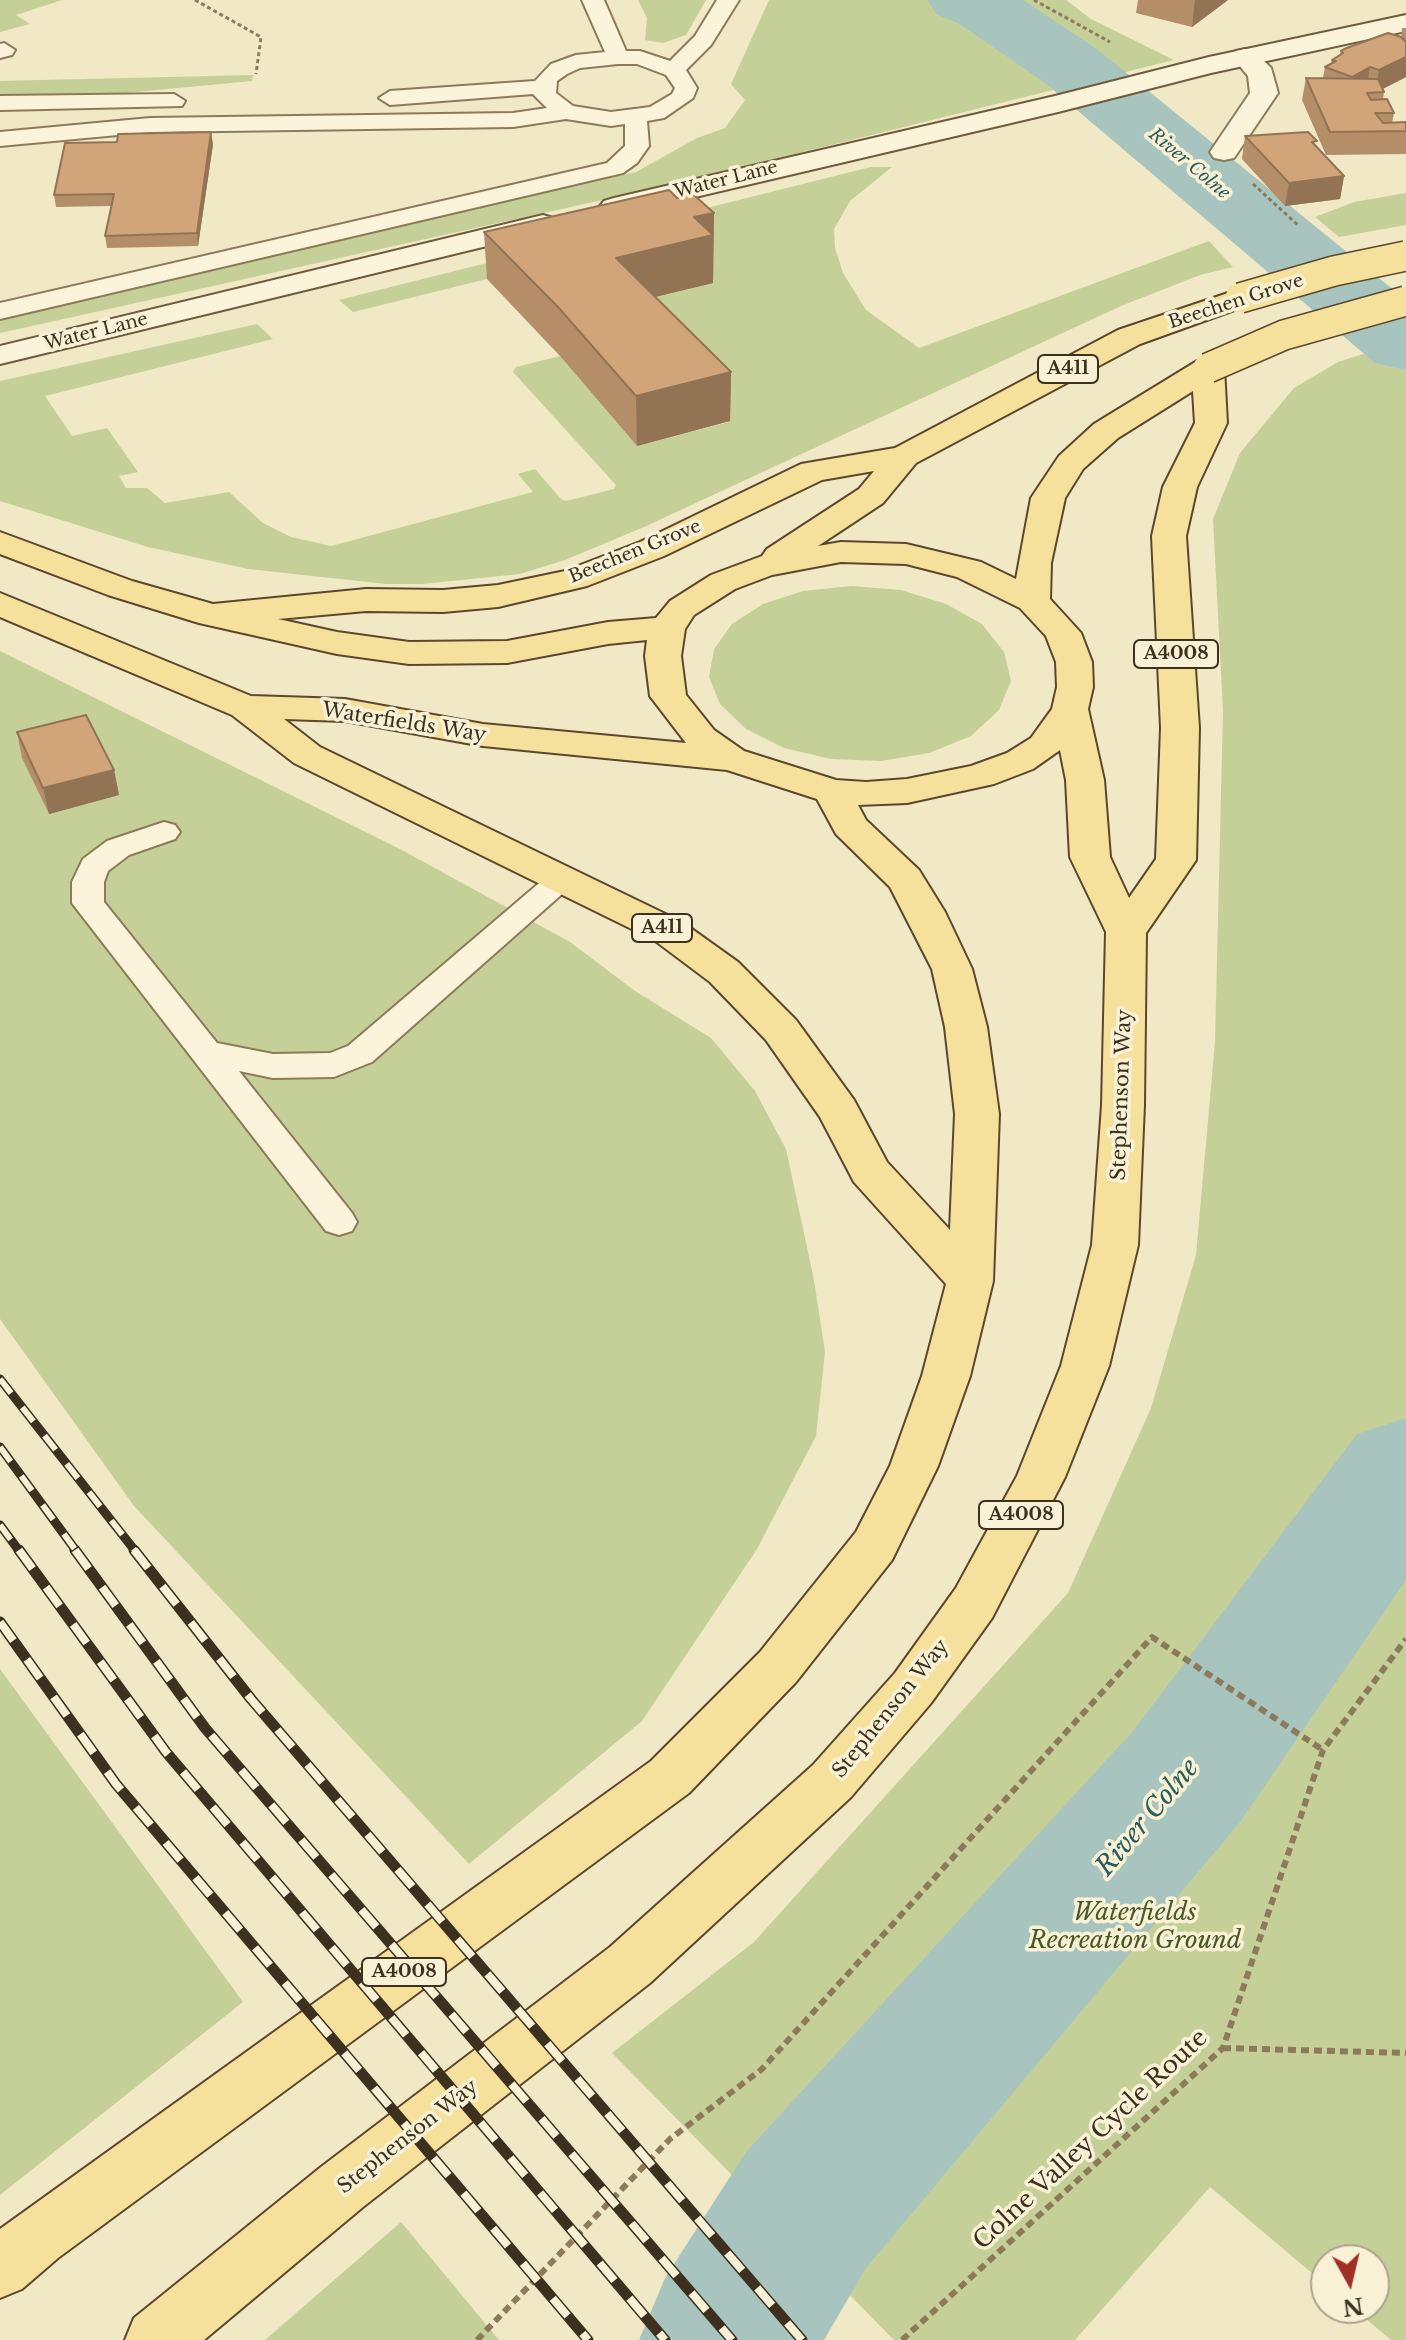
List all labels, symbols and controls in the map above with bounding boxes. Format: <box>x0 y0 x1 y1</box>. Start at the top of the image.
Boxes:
water label: River Colne <box>1144 124 1234 204</box>
street label: Water Lane <box>672 157 780 203</box>
street label: Beechen Grove <box>1166 270 1306 334</box>
street label: Water Lane <box>42 309 150 355</box>
road number: A411 <box>1038 355 1098 383</box>
street label: Beechen Grove <box>566 516 704 588</box>
road number: A4008 <box>1134 640 1218 668</box>
street label: Waterfields Way <box>320 698 488 748</box>
road number: A411 <box>632 914 692 942</box>
street label: Stephenson Way <box>1107 1009 1137 1181</box>
road number: A4008 <box>979 1501 1063 1529</box>
street label: Stephenson Way <box>828 1635 954 1783</box>
water label: River Colne <box>1090 1753 1206 1883</box>
park label: Waterfields Recreation Ground <box>1029 1899 1241 1955</box>
road number: A4008 <box>362 1958 446 1986</box>
street label: Colne Valley Cycle Route <box>968 2024 1214 2256</box>
street label: Stephenson Way <box>333 2075 483 2199</box>
north arrow <box>1310 2244 1390 2324</box>
text: N <box>1341 2291 1365 2321</box>

